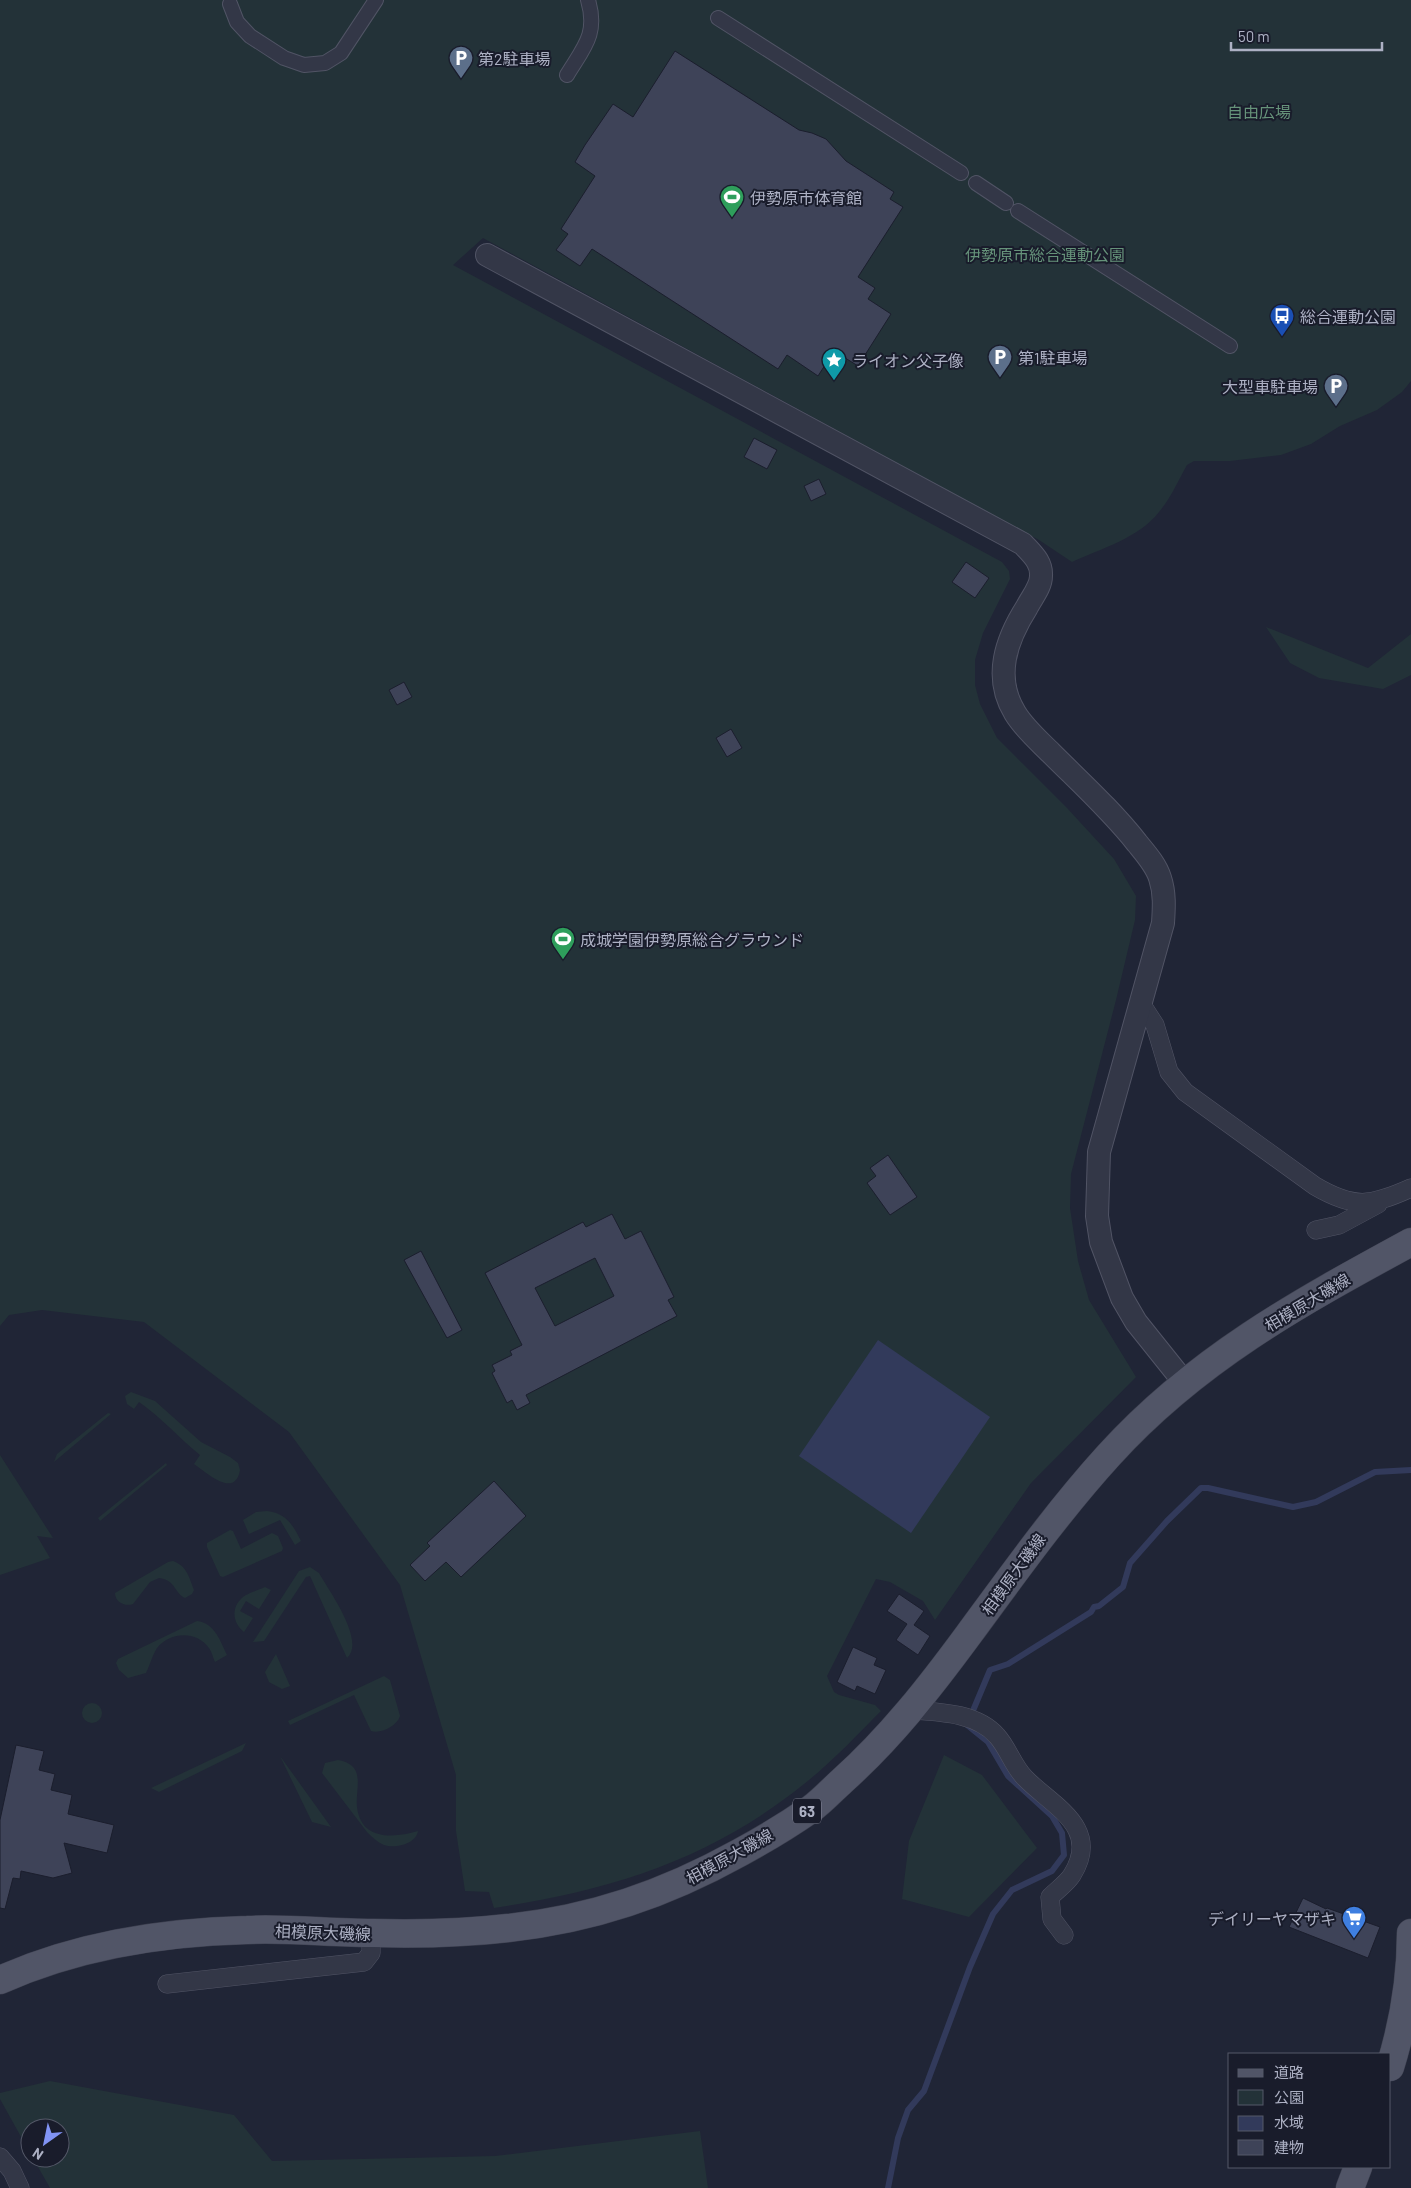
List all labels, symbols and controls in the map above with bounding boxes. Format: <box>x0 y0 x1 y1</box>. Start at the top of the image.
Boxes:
scale bar <box>1231 20 1382 52</box>
text: 50 m <box>1238 27 1270 45</box>
parking icon: 第2駐車場 <box>448 45 474 79</box>
place label: 第2駐車場 <box>478 49 551 68</box>
park label: 自由広場 <box>1227 102 1291 121</box>
sports icon: 伊勢原市体育館 <box>719 184 745 218</box>
place label: 伊勢原市体育館 <box>750 188 862 207</box>
park label: 伊勢原市総合運動公園 <box>965 245 1125 264</box>
bus stop icon: 総合運動公園 <box>1269 303 1295 337</box>
place label: 総合運動公園 <box>1300 307 1396 326</box>
parking icon: 第1駐車場 <box>987 344 1013 378</box>
place icon: ライオン父子像 <box>821 347 847 381</box>
place label: 第1駐車場 <box>1018 348 1088 367</box>
place label: ライオン父子像 <box>852 351 964 370</box>
parking icon: 大型車駐車場 <box>1323 373 1349 407</box>
place label: 大型車駐車場 <box>1222 377 1318 396</box>
sports icon: 成城学園伊勢原総合グラウンド <box>550 926 576 960</box>
place label: 成城学園伊勢原総合グラウンド <box>580 930 804 949</box>
street label: 相模原大磯線 <box>1261 1269 1353 1335</box>
street label: 相模原大磯線 <box>977 1530 1049 1618</box>
road number: 63 <box>793 1798 821 1824</box>
street label: 相模原大磯線 <box>682 1824 776 1888</box>
supermarket icon: デイリーヤマザキ <box>1341 1905 1367 1939</box>
place label: デイリーヤマザキ <box>1208 1909 1336 1928</box>
street label: 相模原大磯線 <box>275 1921 371 1943</box>
legend <box>1228 2053 1391 2168</box>
text: 道路 <box>1274 2063 1304 2081</box>
text: 公園 <box>1274 2088 1304 2106</box>
text: 水域 <box>1274 2113 1304 2131</box>
north arrow <box>20 2118 70 2168</box>
text: 建物 <box>1274 2138 1304 2156</box>
text: N <box>29 2145 46 2164</box>

